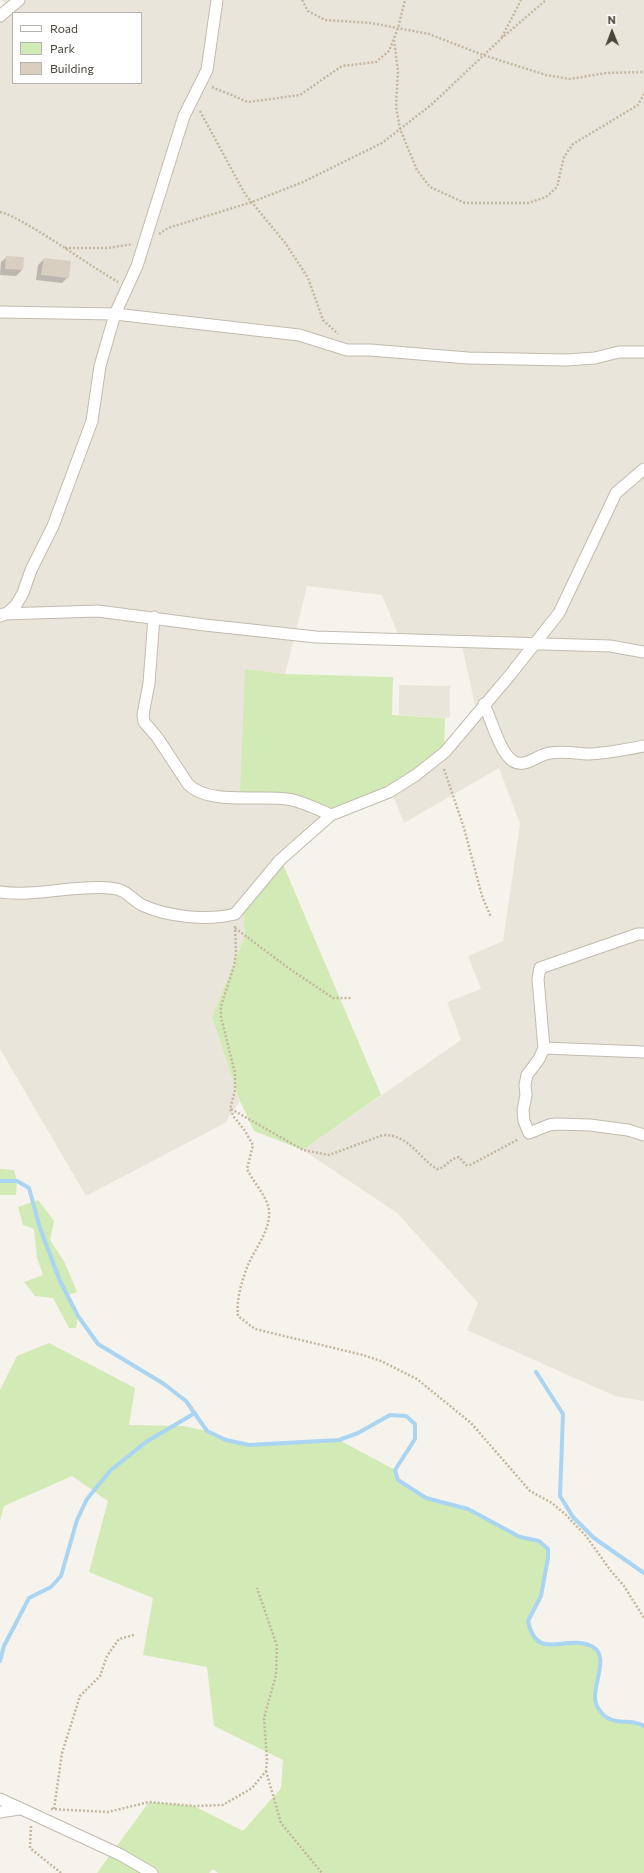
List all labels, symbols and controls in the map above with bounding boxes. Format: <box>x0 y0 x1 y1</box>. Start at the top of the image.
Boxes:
legend <box>12 12 142 84</box>
north arrow <box>592 12 632 52</box>
text: N <box>608 13 616 26</box>
text: Road <box>50 21 78 35</box>
text: Park <box>50 41 75 55</box>
text: Building <box>50 61 94 75</box>

